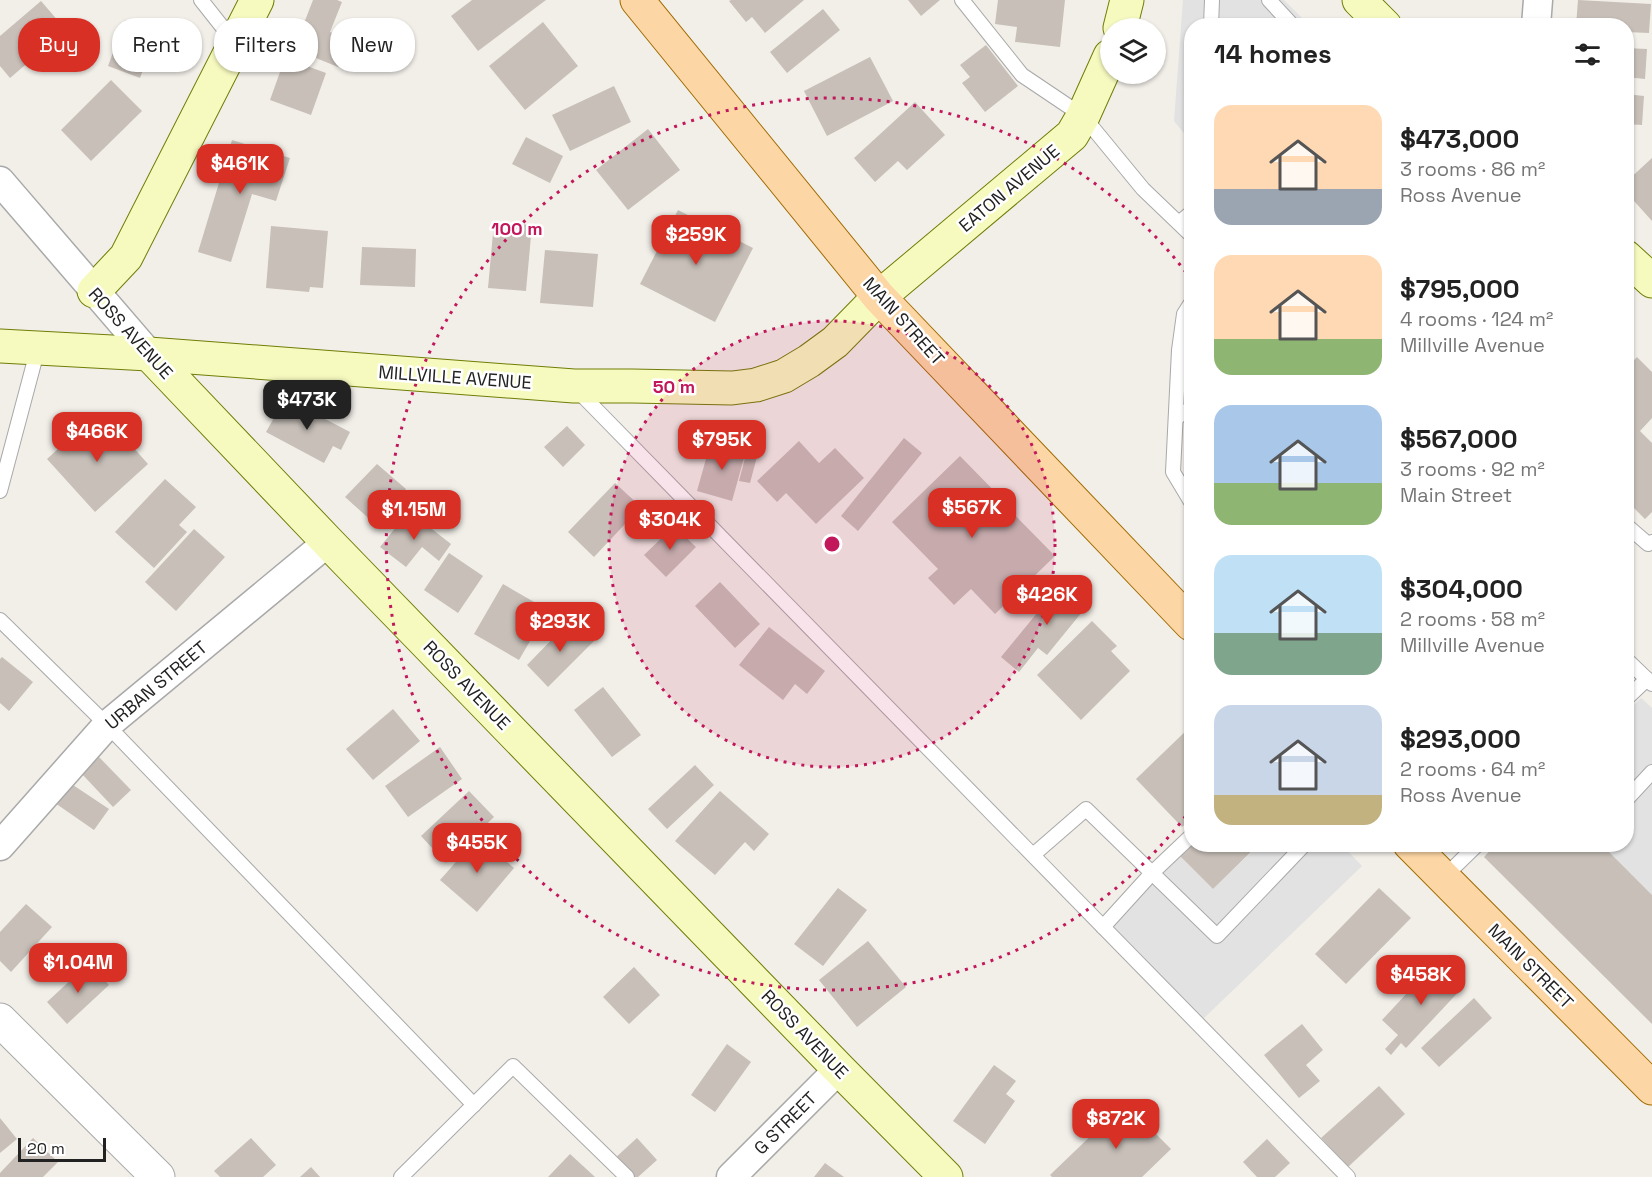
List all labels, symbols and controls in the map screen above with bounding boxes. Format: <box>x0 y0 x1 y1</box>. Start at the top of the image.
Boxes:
chip: Buy <box>18 18 100 72</box>
chip: Rent <box>112 18 202 72</box>
chip: Filters <box>214 18 318 72</box>
chip: New <box>330 18 415 72</box>
map controls <box>1100 18 1166 84</box>
button: layers <box>1100 18 1166 84</box>
text: 14 homes <box>1214 37 1332 71</box>
icon: filters <box>1571 38 1604 71</box>
text: $473,000 <box>1400 122 1519 156</box>
icon: home <box>1262 129 1334 201</box>
street label: EATON AVENUE <box>954 139 1064 237</box>
pin: $461K <box>198 144 282 195</box>
text: $461K <box>211 150 269 176</box>
text: 3 rooms · 86 m² <box>1400 156 1545 182</box>
text: Ross Avenue <box>1400 182 1522 208</box>
pin: $259K <box>654 215 738 266</box>
text: 100 m <box>491 217 543 240</box>
text: $259K <box>666 221 726 247</box>
street label: MAIN STREET <box>858 272 950 370</box>
text: $795,000 <box>1400 272 1520 306</box>
icon: home <box>1262 279 1334 351</box>
street label: ROSS AVENUE <box>84 282 178 384</box>
text: 4 rooms · 124 m² <box>1400 306 1553 332</box>
text: Millville Avenue <box>1400 332 1545 358</box>
street label: MILLVILLE AVENUE <box>378 360 532 394</box>
text: 50 m <box>653 375 695 398</box>
pin: $473K <box>265 380 349 431</box>
text: $473K <box>277 386 337 412</box>
pin: $466K <box>55 412 139 463</box>
text: $466K <box>66 418 128 444</box>
pin: $795K <box>680 420 764 471</box>
text: $567,000 <box>1400 422 1518 456</box>
text: $795K <box>692 426 752 452</box>
icon: home <box>1262 429 1334 501</box>
text: 3 rooms · 92 m² <box>1400 456 1545 482</box>
text: Main Street <box>1400 482 1512 508</box>
pin: $567K <box>930 488 1014 539</box>
pin: $1.15M <box>365 490 463 541</box>
text: $567K <box>942 494 1002 520</box>
text: $1.15M <box>382 496 446 522</box>
pin: $304K <box>628 500 712 551</box>
text: $304K <box>639 506 701 532</box>
centre of rings <box>822 534 842 554</box>
text: $304,000 <box>1400 572 1523 606</box>
pin: $426K <box>1005 575 1089 626</box>
icon: home <box>1262 579 1334 651</box>
text: $426K <box>1016 581 1078 607</box>
pin: $293K <box>518 602 602 653</box>
text: 2 rooms · 58 m² <box>1400 606 1545 632</box>
text: $293K <box>530 608 590 634</box>
text: Millville Avenue <box>1400 632 1545 658</box>
street label: URBAN STREET <box>100 635 212 734</box>
street label: ROSS AVENUE <box>419 635 515 735</box>
text: $293,000 <box>1400 722 1521 756</box>
icon: home <box>1262 729 1334 801</box>
text: 2 rooms · 64 m² <box>1400 756 1545 782</box>
text: Ross Avenue <box>1400 782 1522 808</box>
pin: $455K <box>435 823 519 874</box>
text: $455K <box>446 829 508 855</box>
street label: MAIN STREET <box>1484 919 1579 1014</box>
pin: $1.04M <box>29 943 127 994</box>
text: $1.04M <box>43 949 113 975</box>
pin: $458K <box>1379 955 1463 1006</box>
text: $458K <box>1390 961 1452 987</box>
street label: ROSS AVENUE <box>757 984 853 1084</box>
street label: G STREET <box>749 1086 822 1159</box>
pin: $872K <box>1074 1099 1158 1150</box>
text: $872K <box>1086 1105 1146 1131</box>
scale bar <box>18 1135 106 1162</box>
text: 20 m <box>27 1138 65 1159</box>

